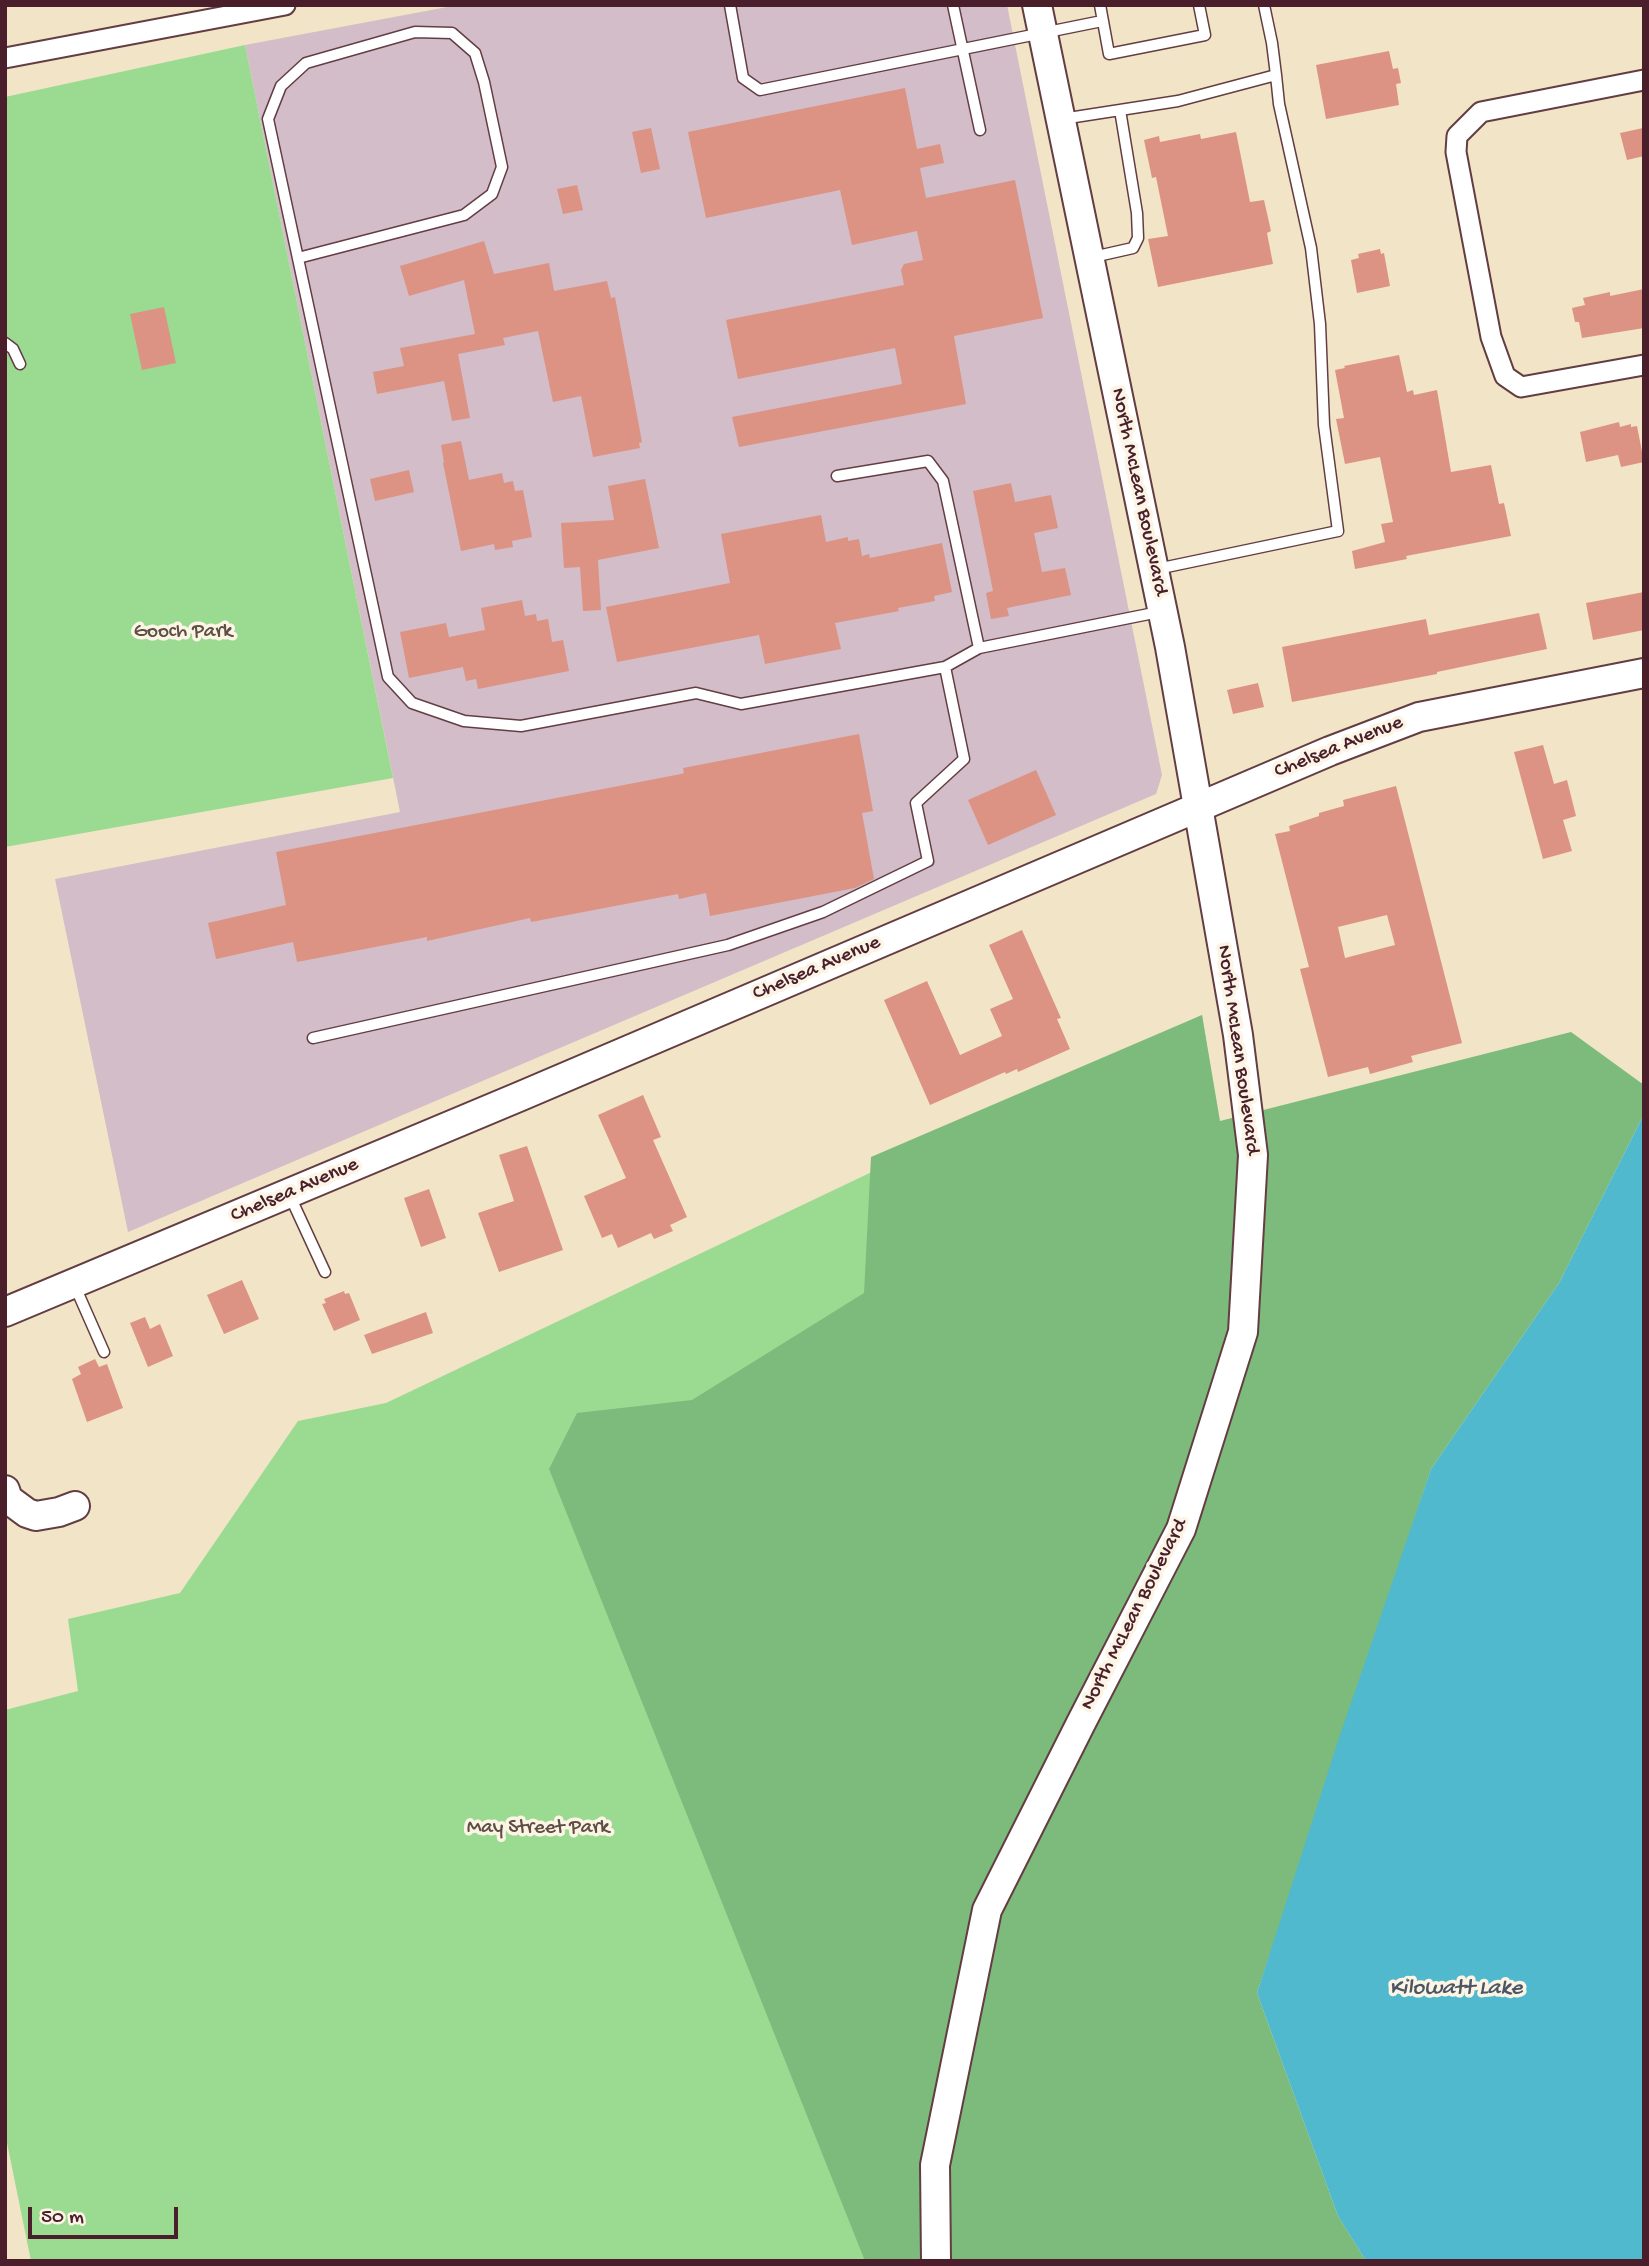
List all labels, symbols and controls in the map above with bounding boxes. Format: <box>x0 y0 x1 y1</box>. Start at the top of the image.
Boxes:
street label: North McLean Boulevard <box>1104 386 1172 598</box>
park label: Gooch Park <box>134 620 232 646</box>
street label: Chelsea Avenue <box>1271 711 1407 785</box>
street label: Chelsea Avenue <box>749 931 885 1007</box>
street label: North McLean Boulevard <box>1210 944 1264 1156</box>
street label: Chelsea Avenue <box>227 1153 363 1229</box>
street label: North McLean Boulevard <box>1076 1515 1194 1715</box>
park label: May Street Park <box>467 1816 609 1842</box>
water label: Kilowatt Lake <box>1390 1975 1522 2003</box>
scale bar <box>32 2192 182 2236</box>
text: 50 m <box>41 2206 84 2231</box>

